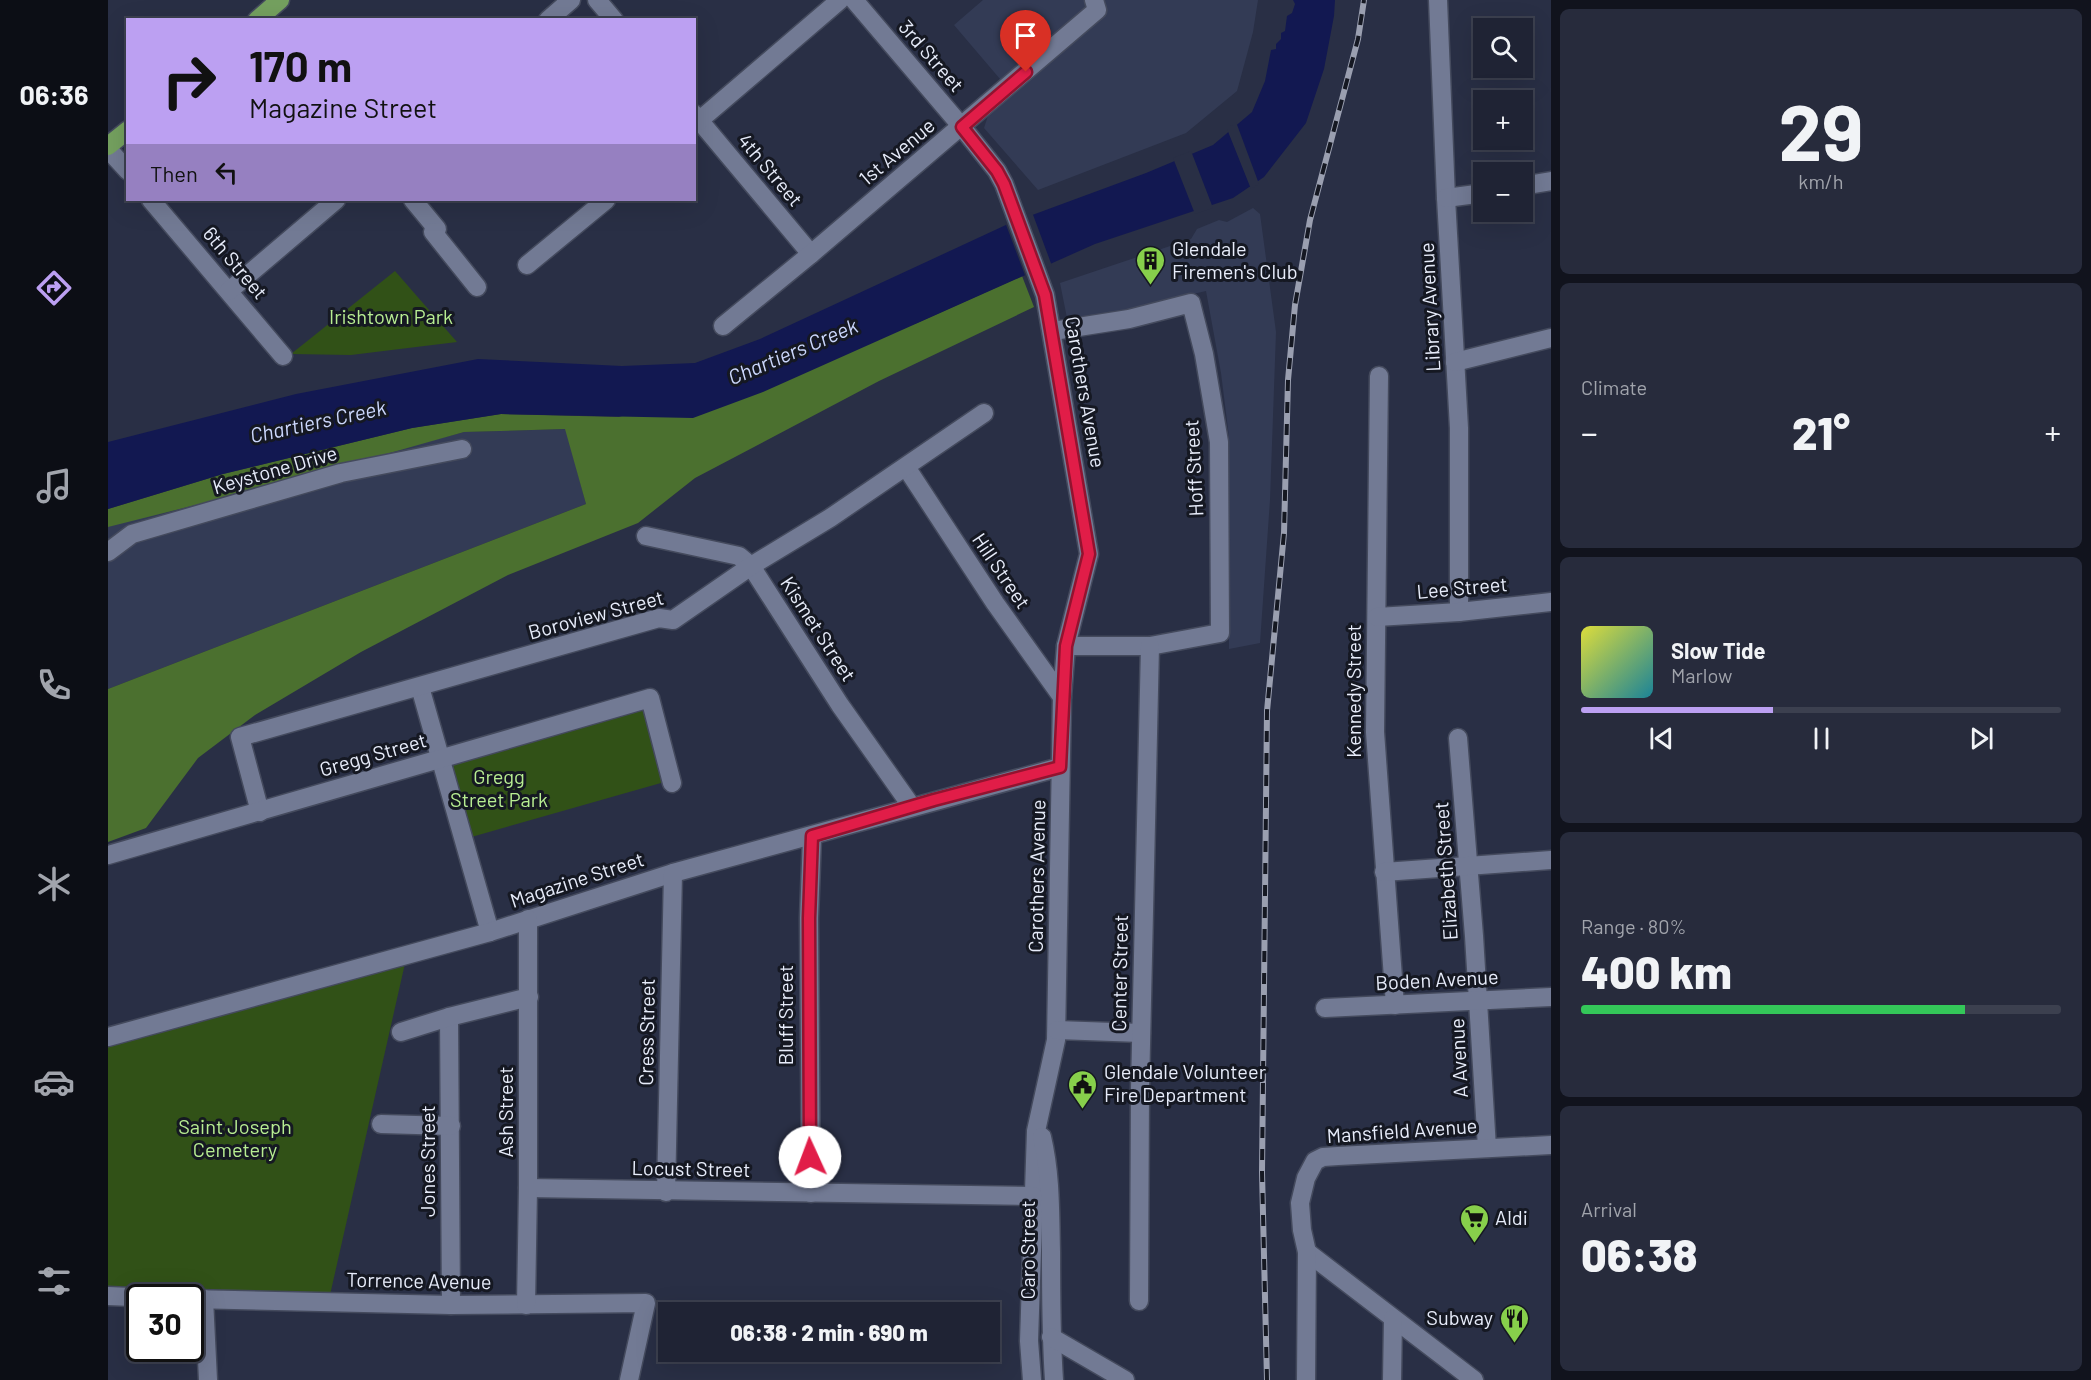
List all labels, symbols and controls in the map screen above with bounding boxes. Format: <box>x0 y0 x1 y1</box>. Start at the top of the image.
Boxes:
pin <box>1000 10 1051 72</box>
street label: 3rd Street <box>894 15 969 96</box>
map controls <box>1473 18 1533 222</box>
button: search <box>1473 18 1533 78</box>
icon: arrive <box>1009 19 1042 52</box>
text: 170 m <box>249 40 352 90</box>
icon: right <box>150 42 228 120</box>
text: 06:36 <box>20 78 88 110</box>
text: 29 <box>1778 83 1864 177</box>
button: + <box>1473 90 1533 150</box>
text: Magazine Street <box>249 91 437 123</box>
street label: 1st Avenue <box>854 113 939 190</box>
street label: 4th Street <box>733 128 808 211</box>
icon: left <box>210 156 243 189</box>
text: Then <box>150 160 198 186</box>
button: − <box>1473 162 1533 222</box>
text: km/h <box>1798 169 1844 193</box>
street label: 6th Street <box>199 221 273 303</box>
place label: Glendale Firemen's Club <box>1172 236 1298 283</box>
street label: Library Avenue <box>1414 242 1444 372</box>
building icon: Glendale Firemen's Club <box>1135 244 1167 286</box>
icon: directions <box>33 267 75 309</box>
park label: Irishtown Park <box>329 304 453 328</box>
water label: Chartiers Creek <box>724 312 862 389</box>
street label: Carothers Avenue <box>1061 314 1111 469</box>
text: Climate <box>1581 375 1647 399</box>
water label: Chartiers Creek <box>247 394 389 447</box>
text: 21° <box>1792 405 1850 459</box>
text: − <box>1581 412 1598 452</box>
text: + <box>2044 412 2061 452</box>
street label: Hoff Street <box>1178 419 1208 517</box>
street label: Keystone Drive <box>210 440 340 498</box>
icon: music <box>33 465 75 507</box>
street label: Hill Street <box>968 528 1036 613</box>
street label: Lee Street <box>1415 571 1508 603</box>
street label: Kismet Street <box>776 572 862 685</box>
street label: Boroview Street <box>525 584 666 644</box>
street label: Kennedy Street <box>1341 624 1365 758</box>
text: Slow Tide <box>1671 637 1766 663</box>
text: Marlow <box>1671 663 1732 687</box>
icon: phone <box>33 664 75 706</box>
icon: previous <box>1645 722 1678 755</box>
icon: pause <box>1805 722 1838 755</box>
icon: next <box>1965 722 1998 755</box>
street label: Gregg Street <box>316 727 429 781</box>
park label: Gregg Street Park <box>450 764 548 811</box>
street label: Carothers Avenue <box>1023 799 1049 953</box>
street label: Elizabeth Street <box>1428 801 1462 941</box>
street label: Magazine Street <box>507 846 647 912</box>
icon: climate <box>33 863 75 905</box>
street label: Center Street <box>1106 914 1132 1032</box>
text: Range · 80% <box>1581 914 1686 938</box>
text: 400 km <box>1581 944 1732 998</box>
street label: Boden Avenue <box>1375 964 1499 994</box>
street label: Bluff Street <box>773 965 797 1065</box>
street label: Cress Street <box>633 978 659 1086</box>
street label: A Avenue <box>1444 1018 1472 1098</box>
place label: Glendale Volunteer Fire Department <box>1104 1059 1266 1106</box>
icon: car <box>33 1061 75 1103</box>
street label: Ash Street <box>493 1066 517 1158</box>
public building icon: Glendale Volunteer Fire Department <box>1067 1068 1099 1110</box>
street label: Jones Street <box>415 1105 439 1217</box>
street label: Mansfield Avenue <box>1326 1113 1478 1147</box>
park label: Saint Joseph Cemetery <box>178 1114 292 1161</box>
position arrow <box>778 1125 842 1189</box>
street label: Locust Street <box>631 1155 751 1181</box>
text: Arrival <box>1581 1197 1637 1221</box>
street label: Caro Street <box>1015 1201 1039 1299</box>
supermarket icon: Aldi <box>1458 1202 1490 1244</box>
place label: Aldi <box>1495 1205 1528 1229</box>
text: 06:38 <box>1581 1227 1697 1281</box>
icon: filters <box>33 1260 75 1302</box>
street label: Torrence Avenue <box>346 1267 492 1293</box>
speed limit sign: 30 <box>126 1284 204 1362</box>
restaurant icon: Subway <box>1498 1302 1530 1344</box>
place label: Subway <box>1426 1305 1493 1329</box>
text: 06:38 · 2 min · 690 m <box>730 1319 928 1345</box>

